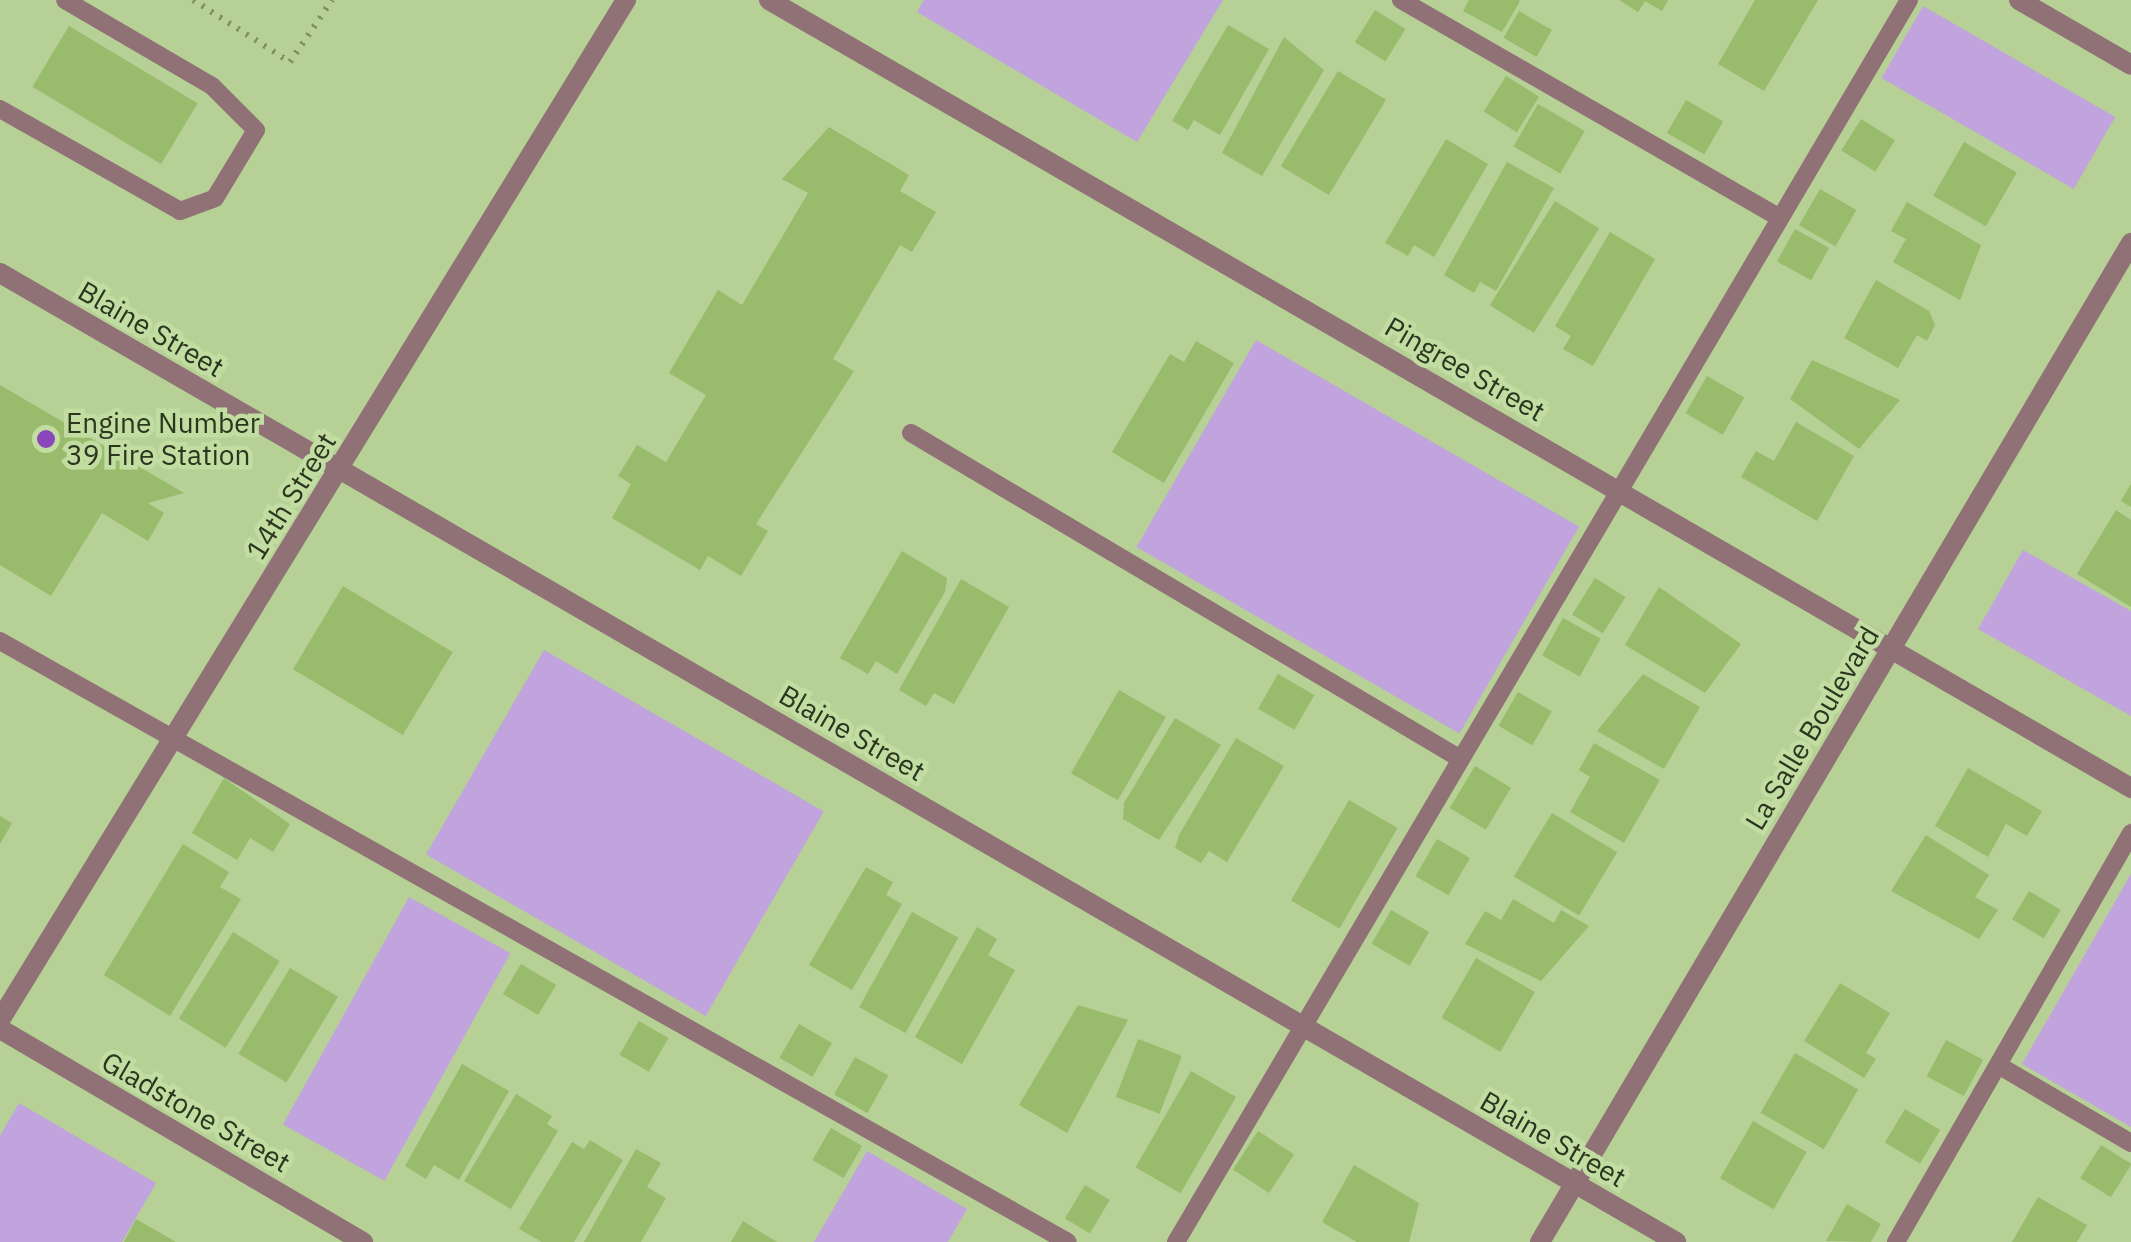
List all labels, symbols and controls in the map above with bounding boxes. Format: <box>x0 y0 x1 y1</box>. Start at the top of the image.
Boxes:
street label: Blaine Street <box>72 274 230 384</box>
street label: Pingree Street <box>1379 310 1551 428</box>
place label: Engine Number 39 Fire Station <box>66 406 260 472</box>
street label: 14th Street <box>239 427 343 565</box>
marker: Engine Number 39 Fire Station <box>35 428 57 450</box>
street label: La Salle Boulevard <box>1738 620 1886 836</box>
street label: Blaine Street <box>773 678 931 788</box>
street label: Gladstone Street <box>96 1045 296 1179</box>
street label: Blaine Street <box>1474 1084 1632 1194</box>

